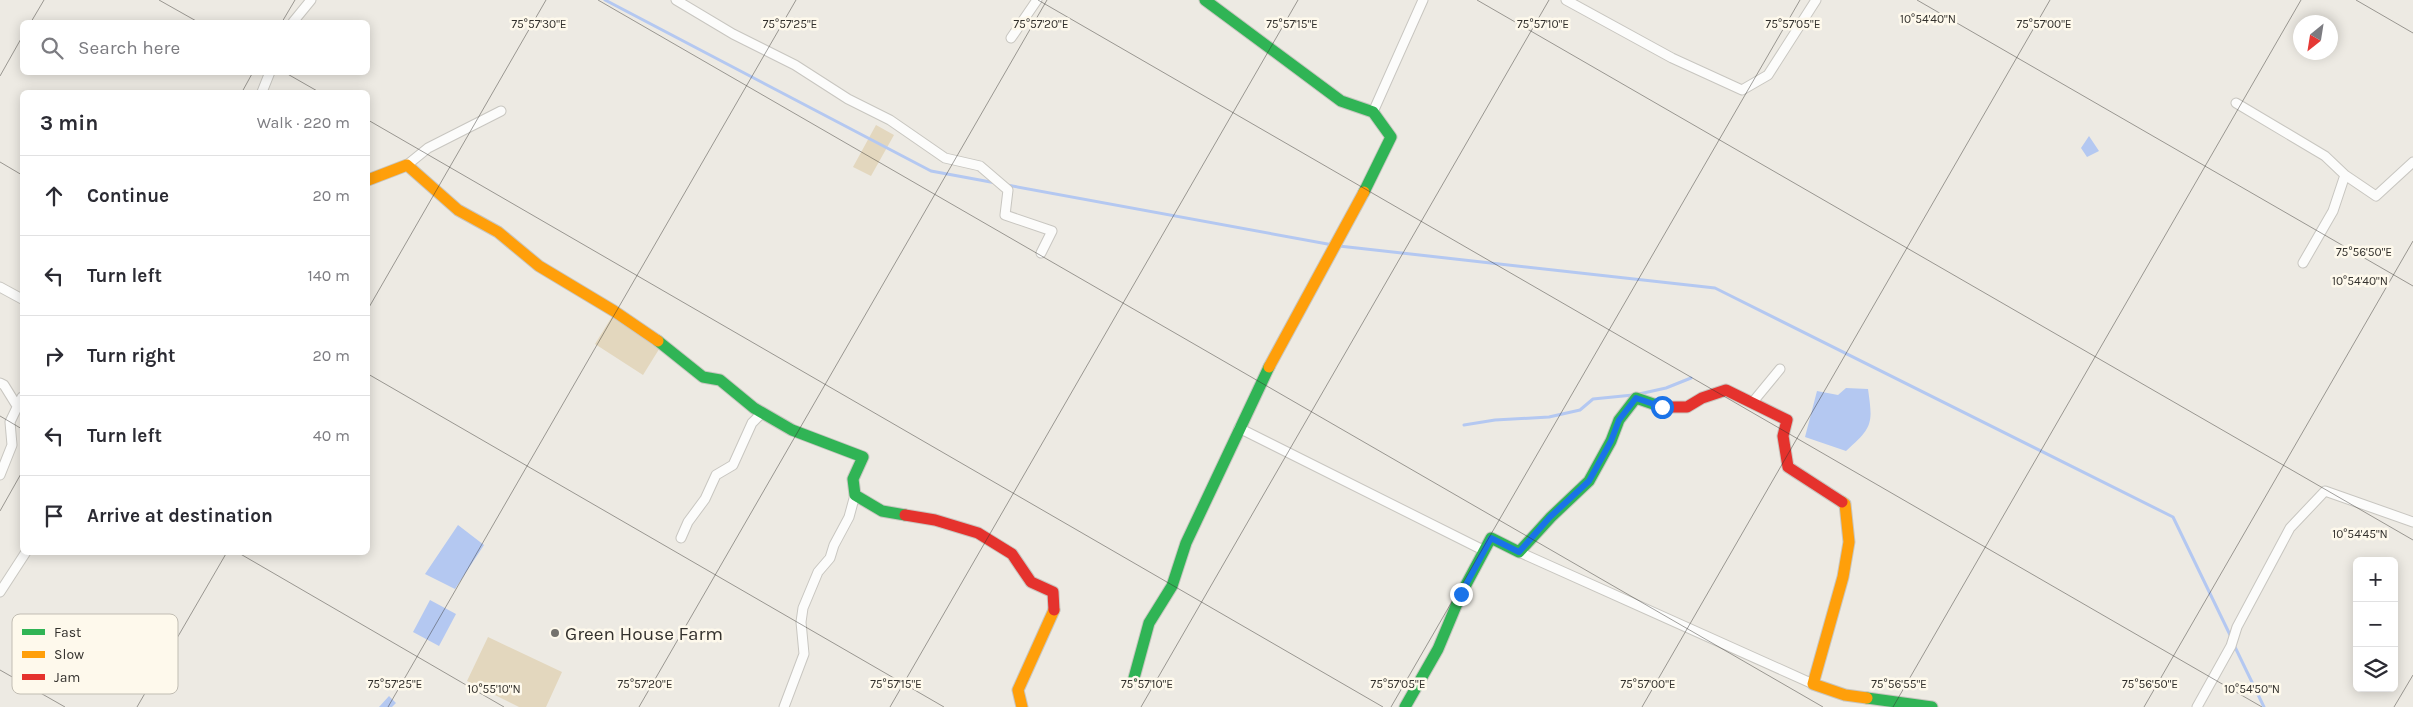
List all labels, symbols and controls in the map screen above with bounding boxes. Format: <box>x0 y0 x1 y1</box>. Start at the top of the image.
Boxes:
text: 10°54'40"N <box>1900 12 1956 26</box>
north arrow <box>2293 15 2338 60</box>
text: 75°57'30"E <box>511 17 567 31</box>
text: 75°57'25"E <box>763 17 817 31</box>
text: 75°57'20"E <box>1013 17 1069 31</box>
text: 75°57'15"E <box>1266 17 1318 31</box>
text: 75°57'10"E <box>1517 17 1569 31</box>
text: 75°57'05"E <box>1766 17 1820 31</box>
text: 75°57'00"E <box>2016 17 2072 31</box>
search box <box>20 20 370 75</box>
icon: search <box>38 34 66 62</box>
text: Search here <box>78 37 180 59</box>
text: 3 min <box>40 111 98 135</box>
text: Walk · 220 m <box>257 113 350 132</box>
icon: ahead <box>40 182 68 210</box>
text: Continue <box>87 185 169 207</box>
text: 20 m <box>312 186 350 205</box>
text: 75°56'50"E <box>2336 245 2392 259</box>
icon: left <box>40 262 68 290</box>
text: Turn left <box>87 265 162 287</box>
text: 140 m <box>308 266 350 285</box>
text: 10°54'40"N <box>2332 274 2388 288</box>
icon: right <box>40 342 68 370</box>
text: Turn right <box>87 345 176 367</box>
text: 20 m <box>312 346 350 365</box>
route start <box>1651 396 1674 419</box>
icon: left <box>40 422 68 450</box>
text: Turn left <box>87 425 162 447</box>
text: 40 m <box>313 426 350 445</box>
icon: arrive <box>40 502 68 530</box>
text: Arrive at destination <box>87 505 273 527</box>
text: 10°54'45"N <box>2332 527 2388 541</box>
map controls <box>2353 557 2398 692</box>
button: + <box>2353 557 2398 602</box>
route end <box>1450 583 1473 606</box>
button: − <box>2353 602 2398 647</box>
legend <box>12 614 178 694</box>
place label: Green House Farm <box>565 623 723 645</box>
text: Fast <box>54 624 81 641</box>
marker: Green House Farm <box>549 627 561 639</box>
text: Slow <box>54 646 84 663</box>
button: layers <box>2353 647 2398 692</box>
text: Jam <box>54 669 80 686</box>
text: 75°57'25"E <box>368 677 422 691</box>
text: 75°57'20"E <box>617 677 673 691</box>
text: 75°57'15"E <box>870 677 922 691</box>
text: 75°57'10"E <box>1121 677 1173 691</box>
text: 75°57'05"E <box>1371 677 1425 691</box>
text: 75°57'00"E <box>1620 677 1676 691</box>
text: 75°56'55"E <box>1871 677 1927 691</box>
text: 75°56'50"E <box>2122 677 2178 691</box>
text: 10°55'10"N <box>467 682 521 696</box>
text: 10°54'50"N <box>2224 682 2280 696</box>

